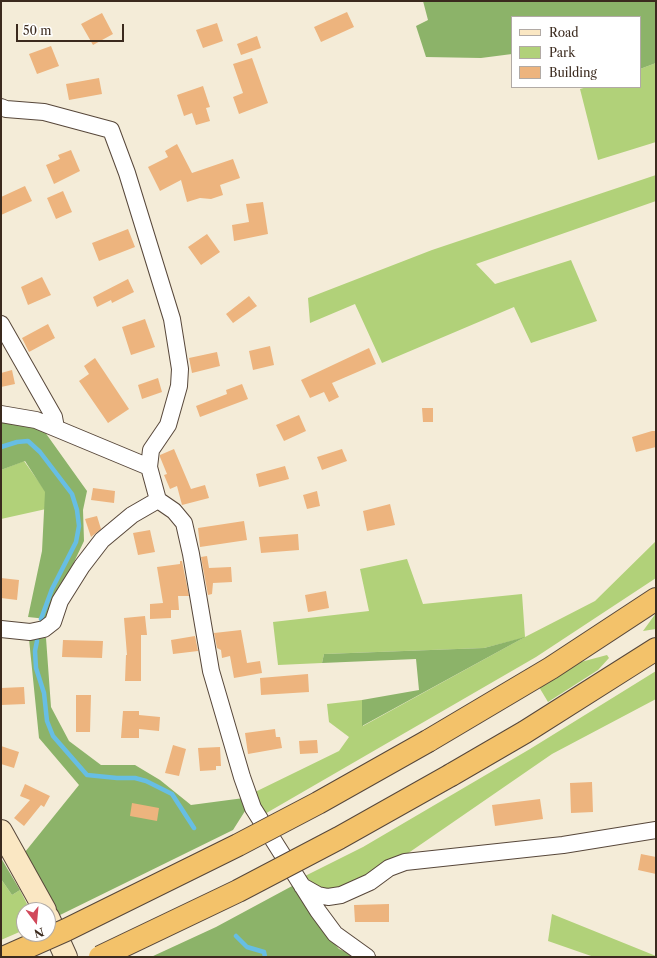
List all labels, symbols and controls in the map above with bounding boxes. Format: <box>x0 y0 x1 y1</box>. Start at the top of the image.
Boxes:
scale bar <box>18 16 126 42</box>
legend <box>511 16 641 88</box>
text: 50 m <box>23 23 52 38</box>
text: Road <box>549 25 579 40</box>
text: Park <box>549 45 575 60</box>
text: Building <box>549 65 597 80</box>
north arrow <box>16 902 56 942</box>
text: N <box>33 925 46 941</box>

